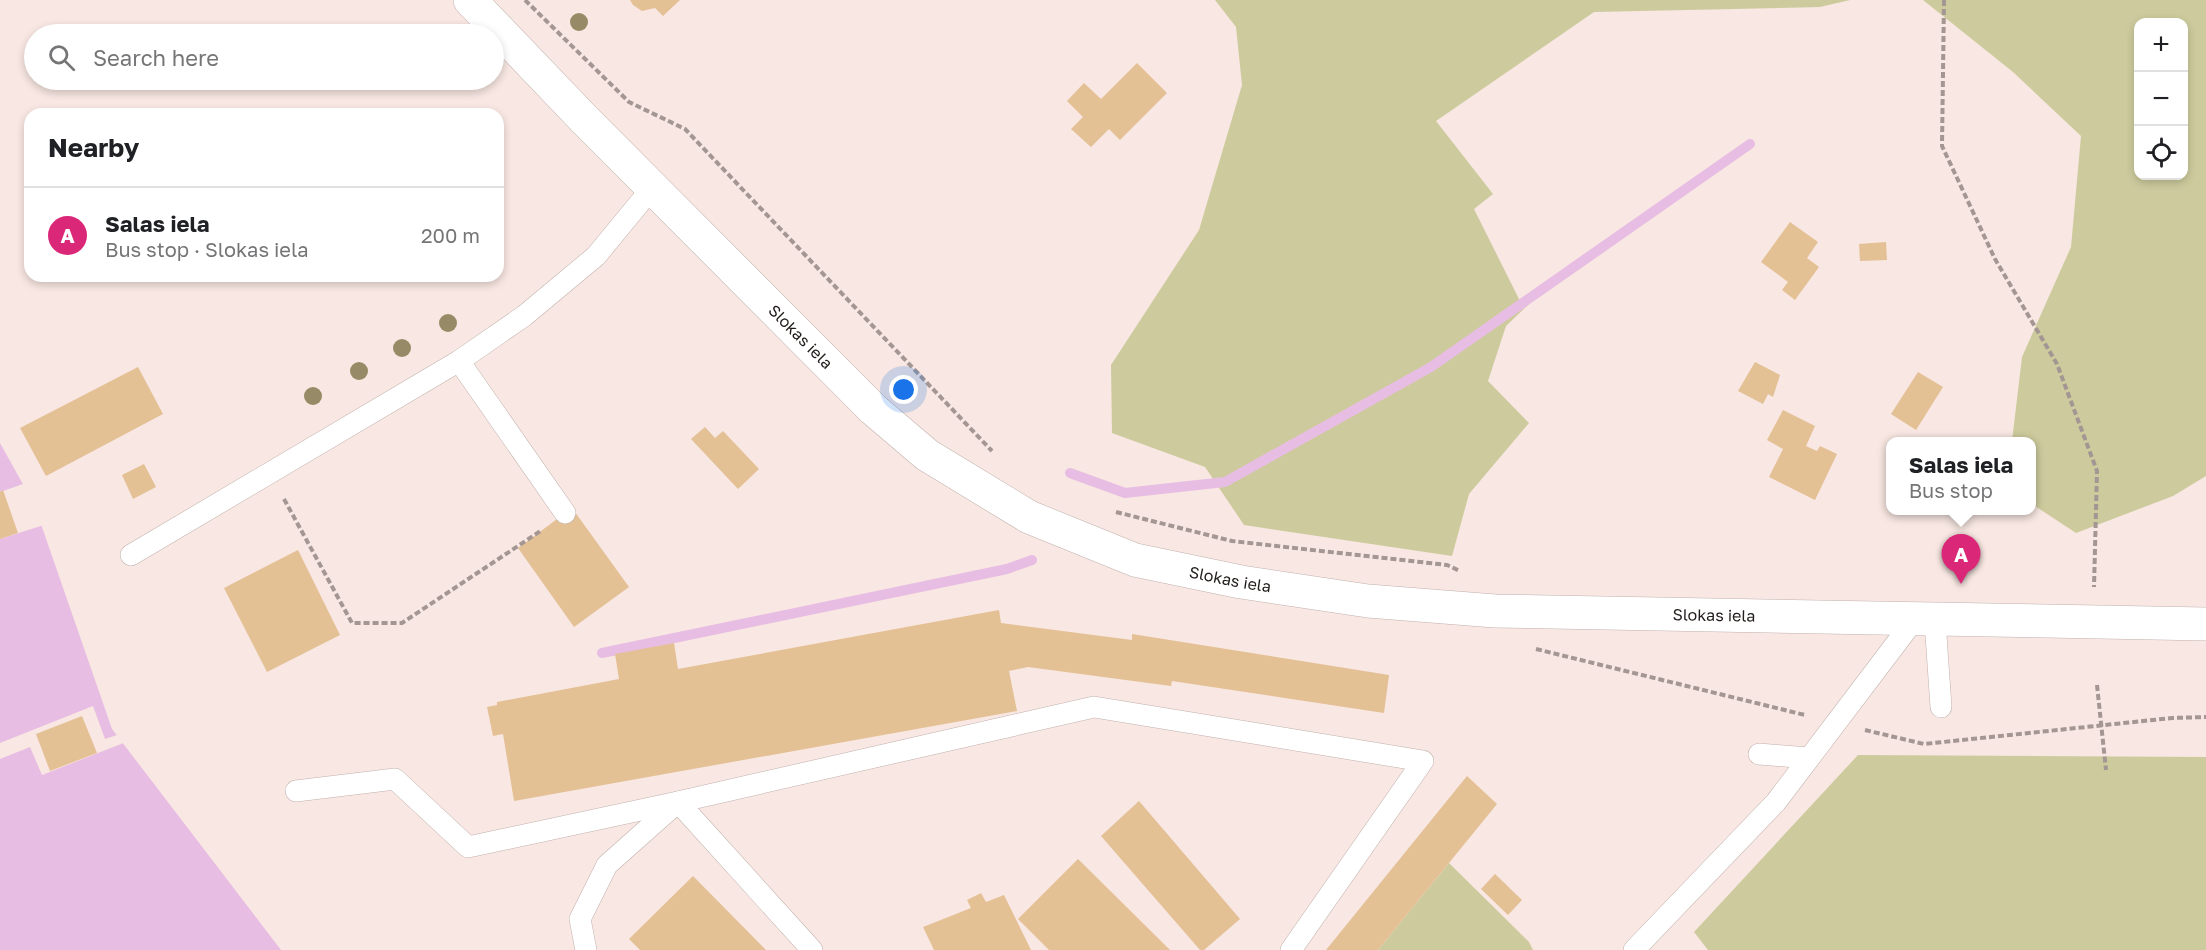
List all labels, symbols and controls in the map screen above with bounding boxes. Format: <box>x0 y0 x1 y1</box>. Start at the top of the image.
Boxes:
map controls <box>2134 18 2188 180</box>
button: + <box>2134 18 2188 72</box>
search box <box>24 24 504 90</box>
icon: search <box>45 41 78 74</box>
text: Search here <box>93 44 219 71</box>
button: − <box>2134 72 2188 126</box>
button: locate <box>2134 126 2188 180</box>
text: Nearby <box>48 132 139 163</box>
text: Salas iela <box>105 210 210 237</box>
text: A <box>60 223 75 247</box>
text: 200 m <box>421 223 480 247</box>
text: Bus stop · Slokas iela <box>105 237 309 261</box>
street label: Slokas iela <box>764 300 837 373</box>
your location <box>889 375 918 404</box>
popup <box>1886 437 2036 515</box>
text: Salas iela <box>1909 451 2013 478</box>
text: Bus stop <box>1909 478 1993 502</box>
pin: A <box>1942 534 1980 584</box>
street label: Slokas iela <box>1187 562 1272 596</box>
street label: Slokas iela <box>1672 604 1756 626</box>

